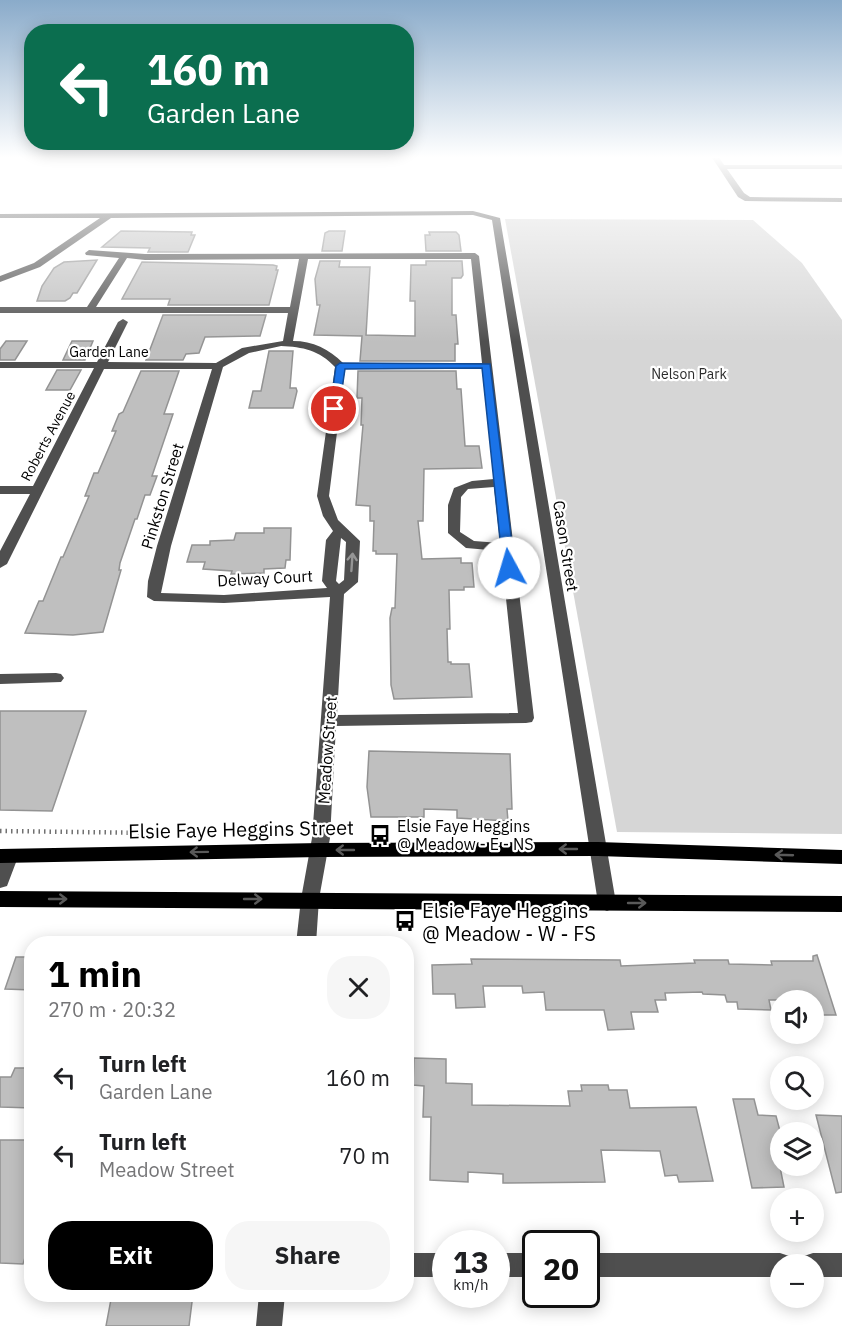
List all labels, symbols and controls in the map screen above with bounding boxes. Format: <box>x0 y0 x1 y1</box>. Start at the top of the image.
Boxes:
text: 160 m <box>147 42 270 97</box>
icon: left <box>48 48 126 126</box>
text: Garden Lane <box>147 95 300 130</box>
street label: Garden Lane <box>69 343 149 361</box>
park label: Nelson Park <box>651 365 727 383</box>
pin <box>308 383 359 434</box>
street label: Roberts Avenue <box>17 388 79 484</box>
icon: arrive <box>317 392 350 425</box>
street label: Pinkston Street <box>136 440 188 552</box>
street label: Cason Street <box>549 499 583 593</box>
position arrow <box>477 536 541 600</box>
one-way arrow <box>347 552 358 572</box>
street label: Delway Court <box>217 566 313 590</box>
street label: Meadow Street <box>313 695 341 805</box>
street label: Elsie Faye Heggins Street <box>128 814 354 844</box>
place label: Elsie Faye Heggins @ Meadow - E - NS <box>397 816 534 854</box>
bus stop icon: Elsie Faye Heggins @ Meadow - E - NS <box>368 823 392 847</box>
one-way arrow <box>558 843 578 855</box>
one-way arrow <box>335 844 355 856</box>
one-way arrow <box>189 847 209 858</box>
one-way arrow <box>774 849 794 861</box>
one-way arrow <box>48 893 68 905</box>
one-way arrow <box>243 893 263 905</box>
place label: Elsie Faye Heggins @ Meadow - W - FS <box>422 897 596 947</box>
one-way arrow <box>627 897 647 909</box>
bus stop icon: Elsie Faye Heggins @ Meadow - W - FS <box>393 909 417 933</box>
text: 1 min <box>48 950 142 997</box>
button: close <box>327 956 390 1019</box>
map controls <box>770 990 824 1308</box>
button: sound <box>770 990 824 1044</box>
text: 270 m · 20:32 <box>48 996 176 1023</box>
text: Turn left <box>99 1049 187 1078</box>
button: search <box>770 1056 824 1110</box>
icon: left <box>48 1061 81 1094</box>
text: 160 m <box>326 1063 390 1092</box>
text: Garden Lane <box>99 1078 212 1105</box>
button: layers <box>770 1122 824 1176</box>
text: Turn left <box>99 1127 187 1156</box>
icon: left <box>48 1139 81 1172</box>
text: 70 m <box>339 1141 390 1170</box>
text: Meadow Street <box>99 1156 235 1183</box>
button: + <box>770 1188 824 1242</box>
button: Exit <box>48 1221 213 1290</box>
button: Share <box>225 1221 390 1290</box>
speed limit sign: 20 <box>522 1230 600 1308</box>
text: 13 <box>453 1242 489 1281</box>
button: − <box>770 1254 824 1308</box>
text: km/h <box>453 1275 489 1294</box>

